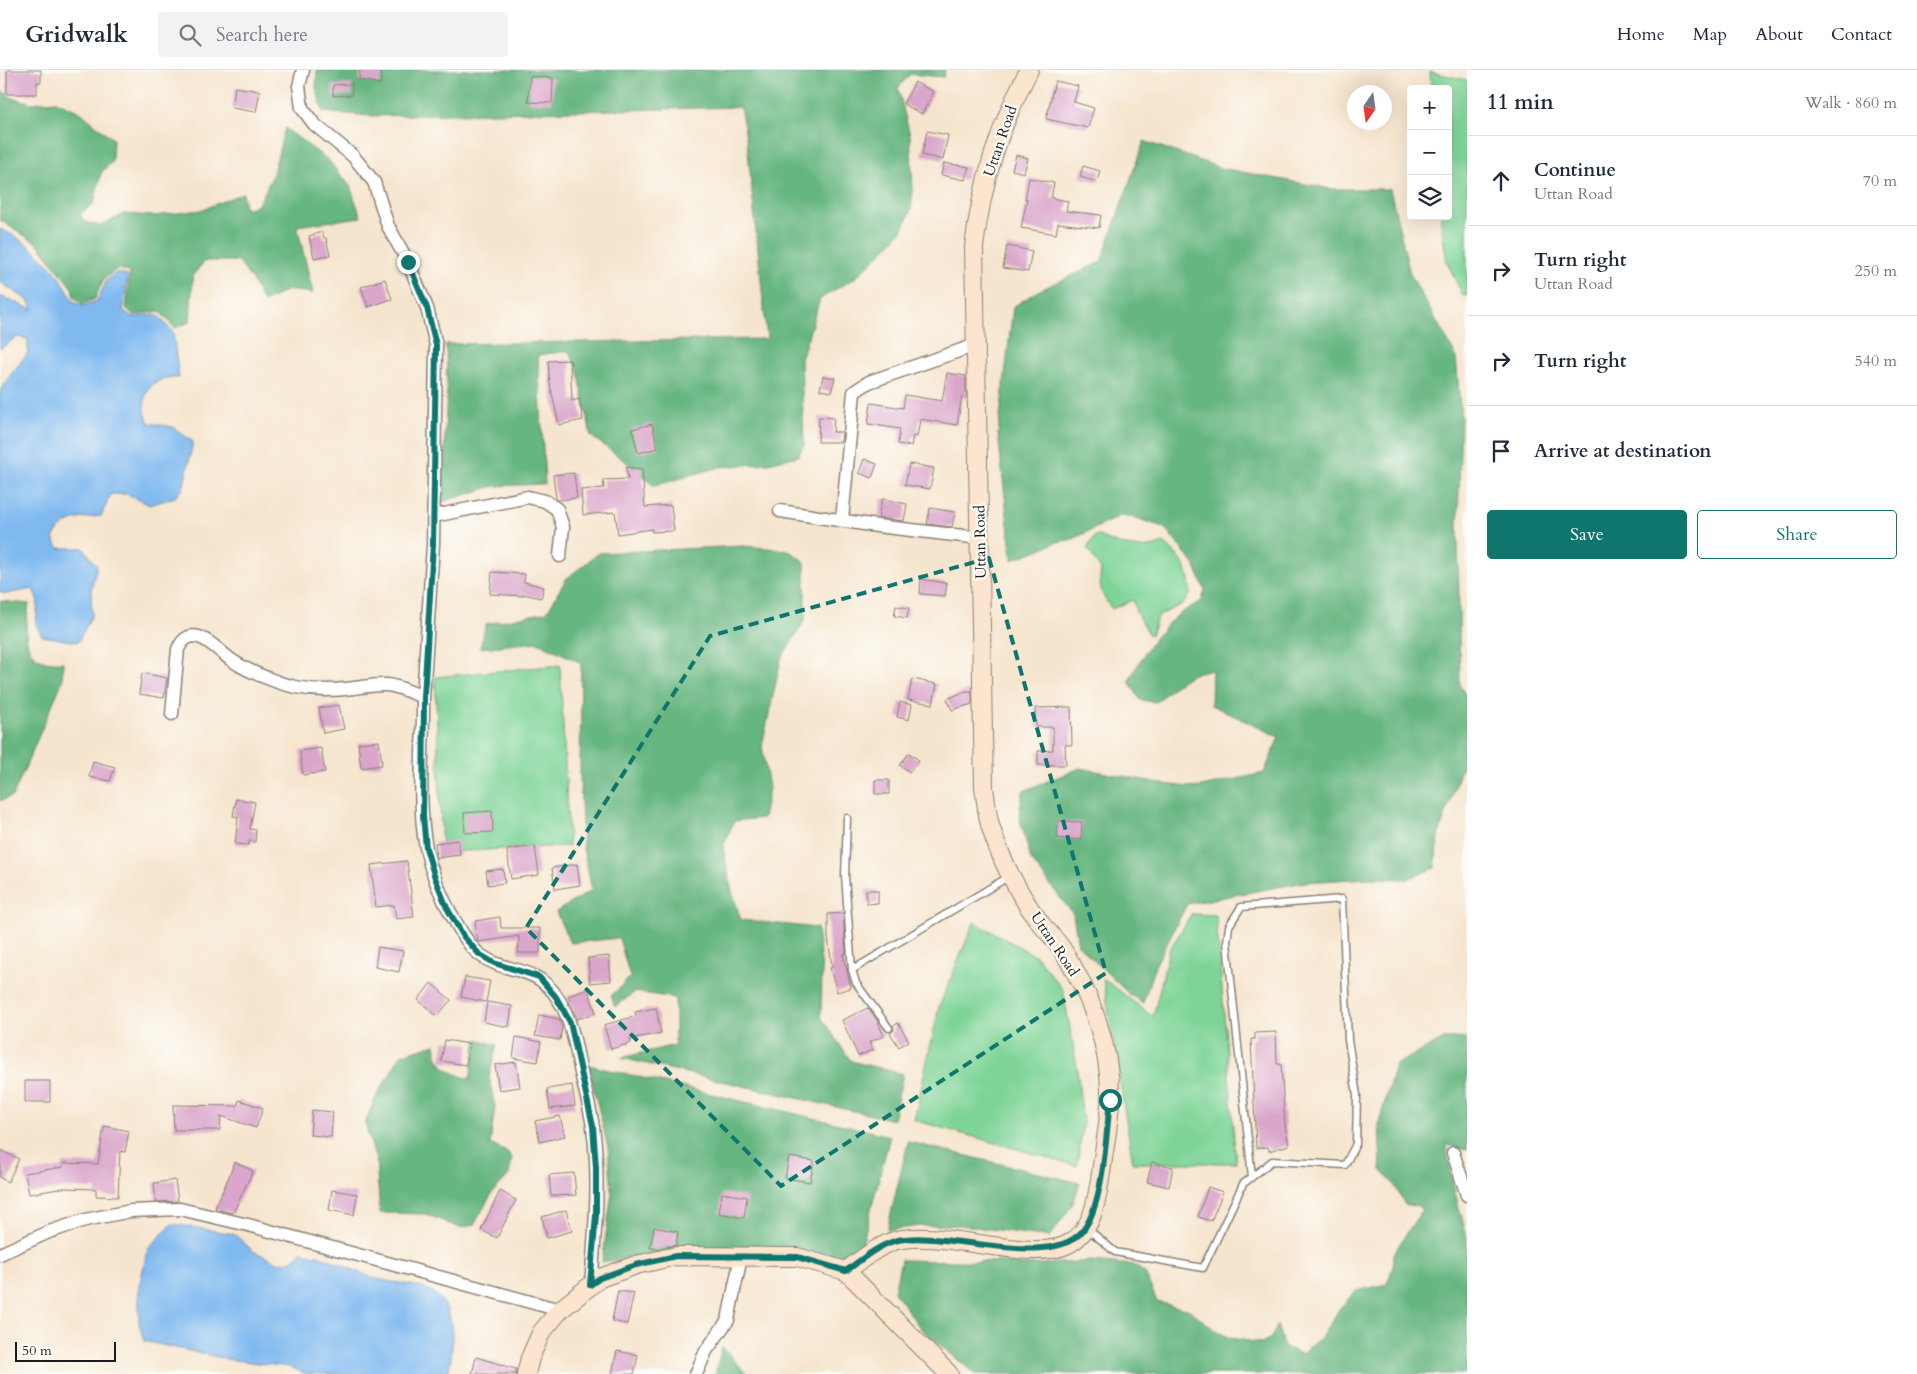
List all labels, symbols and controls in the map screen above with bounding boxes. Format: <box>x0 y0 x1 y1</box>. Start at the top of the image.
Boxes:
search box <box>158 12 508 57</box>
text: Gridwalk <box>25 18 128 51</box>
icon: search <box>176 21 204 49</box>
text: Search here <box>216 22 308 48</box>
text: Home <box>1617 22 1665 47</box>
text: Map <box>1693 22 1727 47</box>
text: About <box>1755 22 1803 47</box>
text: Contact <box>1831 22 1892 47</box>
north arrow <box>1347 85 1392 130</box>
map controls <box>1407 85 1452 220</box>
button: + <box>1407 85 1452 130</box>
text: 11 min <box>1487 88 1554 117</box>
text: Walk · 860 m <box>1805 92 1897 114</box>
street label: Uttan Road <box>979 103 1021 179</box>
button: − <box>1407 130 1452 175</box>
text: Continue <box>1534 157 1616 183</box>
icon: ahead <box>1487 167 1515 195</box>
text: 70 m <box>1863 170 1897 192</box>
button: layers <box>1407 175 1452 220</box>
text: Uttan Road <box>1534 183 1613 205</box>
text: Turn right <box>1534 247 1626 273</box>
route end <box>397 251 420 274</box>
icon: right <box>1487 257 1515 285</box>
text: 250 m <box>1855 260 1897 282</box>
text: Uttan Road <box>1534 273 1613 295</box>
icon: right <box>1487 347 1515 375</box>
text: Turn right <box>1534 348 1626 374</box>
text: 540 m <box>1855 350 1897 372</box>
icon: arrive <box>1487 437 1515 465</box>
text: Arrive at destination <box>1534 438 1711 464</box>
street label: Uttan Road <box>969 505 991 579</box>
button: Save <box>1487 510 1687 559</box>
button: Share <box>1697 510 1897 559</box>
street label: Uttan Road <box>1026 908 1084 980</box>
route start <box>1099 1089 1122 1112</box>
scale bar <box>15 1339 116 1362</box>
text: 50 m <box>22 1341 52 1360</box>

